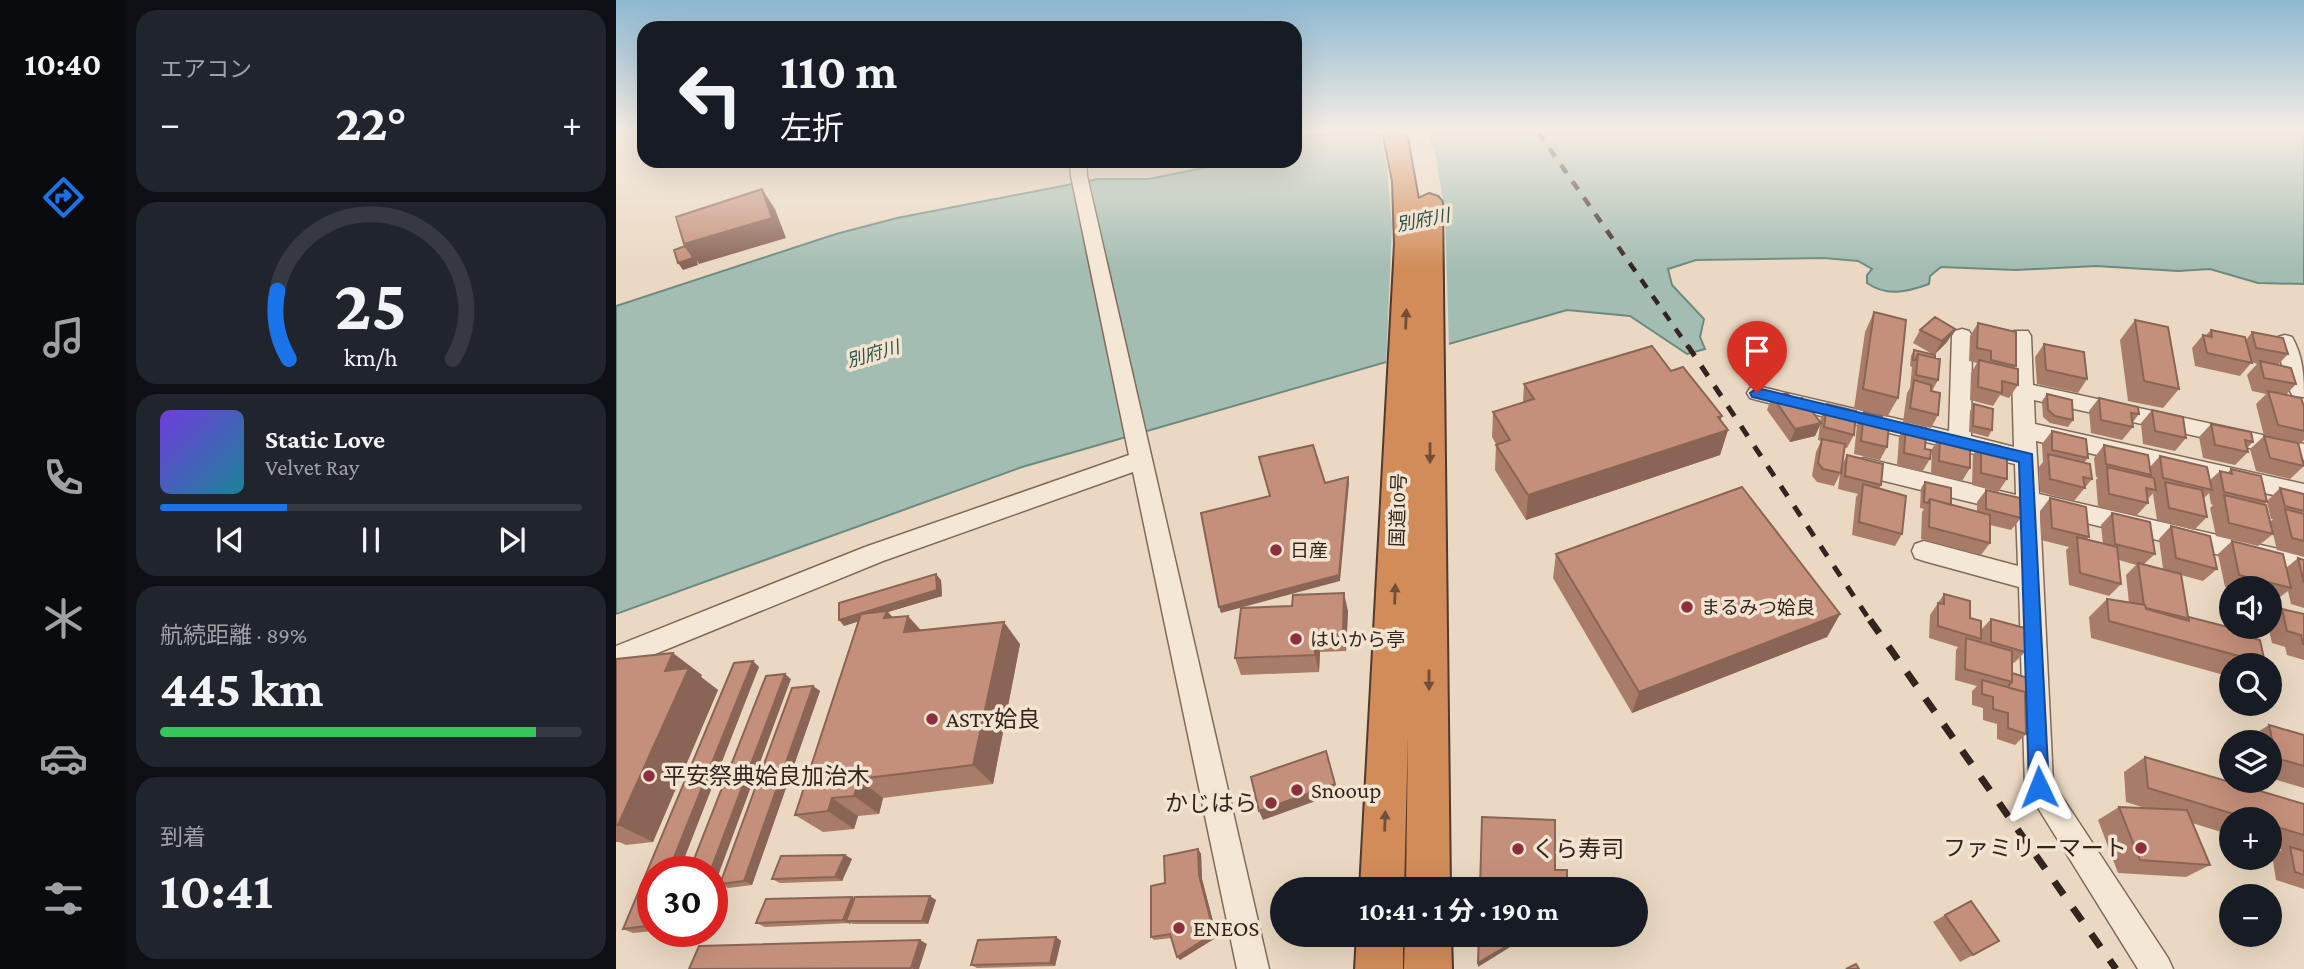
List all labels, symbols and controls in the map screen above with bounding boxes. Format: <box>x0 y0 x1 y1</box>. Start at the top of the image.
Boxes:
text: 110 m <box>780 44 897 99</box>
text: 10:40 <box>25 46 102 82</box>
icon: left <box>665 49 756 140</box>
text: エアコン <box>160 56 252 82</box>
text: 22° <box>335 93 407 151</box>
text: − <box>160 102 180 144</box>
text: + <box>562 102 582 144</box>
text: 左折 <box>780 110 844 146</box>
icon: directions <box>39 173 88 222</box>
water label: 別府川 <box>1395 205 1453 235</box>
text: 25 <box>335 264 407 345</box>
one-way arrow <box>1400 307 1411 329</box>
icon: music <box>39 313 88 362</box>
pin <box>1727 321 1787 393</box>
icon: arrive <box>1738 332 1776 370</box>
water label: 別府川 <box>844 336 904 371</box>
text: km/h <box>344 344 398 371</box>
text: Static Love <box>265 425 385 454</box>
one-way arrow <box>1424 442 1436 464</box>
icon: phone <box>39 453 88 502</box>
text: Velvet Ray <box>265 454 359 480</box>
street label: 国道10号 <box>1386 473 1410 547</box>
icon: previous <box>211 521 249 559</box>
icon: pause <box>352 521 390 559</box>
icon: next <box>493 521 531 559</box>
place label: 日産 <box>1290 540 1328 561</box>
marker: 日産 <box>1268 542 1284 558</box>
map controls <box>2219 576 2282 947</box>
button: sound <box>2219 576 2282 639</box>
one-way arrow <box>1389 582 1400 604</box>
icon: climate <box>39 594 88 643</box>
place label: まるみつ姶良 <box>1701 597 1815 618</box>
marker: まるみつ姶良 <box>1679 599 1695 615</box>
text: 航続距離 · 89% <box>160 622 307 648</box>
place label: はいから亭 <box>1310 629 1405 650</box>
marker: はいから亭 <box>1288 631 1304 647</box>
button: search <box>2219 653 2282 716</box>
text: 445 km <box>160 659 324 717</box>
one-way arrow <box>1423 670 1435 692</box>
place label: ASTY姶良 <box>946 706 1040 732</box>
marker: ASTY姶良 <box>924 711 940 727</box>
button: layers <box>2219 730 2282 793</box>
icon: car <box>39 734 88 783</box>
position arrow <box>2002 750 2076 824</box>
place label: 平安祭典姶良加治木 <box>663 763 870 789</box>
marker: 平安祭典姶良加治木 <box>641 768 657 784</box>
place label: Snooup <box>1311 777 1381 803</box>
marker: Snooup <box>1289 782 1305 798</box>
place label: かじはら <box>1165 790 1257 816</box>
marker: かじはら <box>1263 795 1279 811</box>
button: + <box>2219 807 2282 870</box>
one-way arrow <box>1380 810 1391 832</box>
text: 到着 <box>160 824 206 850</box>
place label: ファミリーマート <box>1943 835 2127 861</box>
place label: くら寿司 <box>1532 836 1624 862</box>
marker: ファミリーマート <box>2133 840 2149 856</box>
marker: くら寿司 <box>1510 841 1526 857</box>
speed limit sign: 30 <box>637 856 728 947</box>
text: 10:41 <box>160 861 273 919</box>
icon: filters <box>39 874 88 923</box>
button: − <box>2219 884 2282 947</box>
text: 10:41 · 1 分 · 190 m <box>1359 897 1559 926</box>
place label: ENEOS <box>1193 915 1259 941</box>
marker: ENEOS <box>1171 920 1187 936</box>

